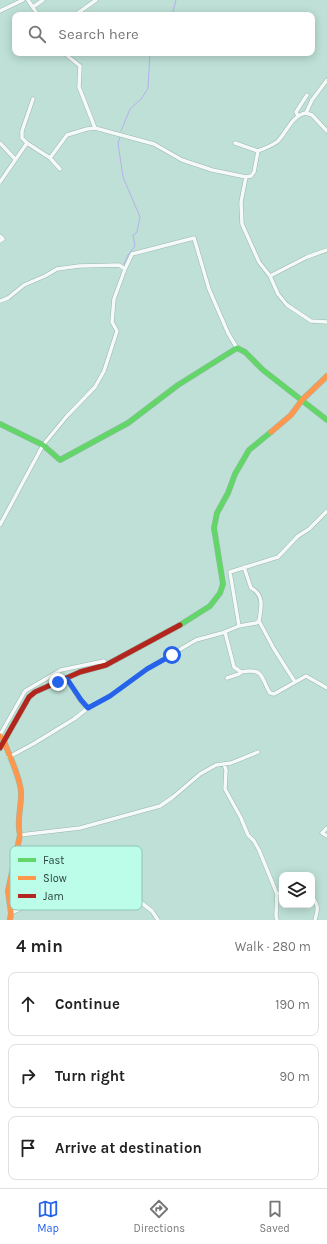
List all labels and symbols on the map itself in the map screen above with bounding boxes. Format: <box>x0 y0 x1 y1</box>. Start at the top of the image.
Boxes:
route start <box>163 646 181 664</box>
route end <box>49 673 67 691</box>
legend <box>10 846 142 910</box>
text: Fast <box>43 854 64 867</box>
text: Slow <box>43 872 67 885</box>
text: Jam <box>43 890 64 903</box>

